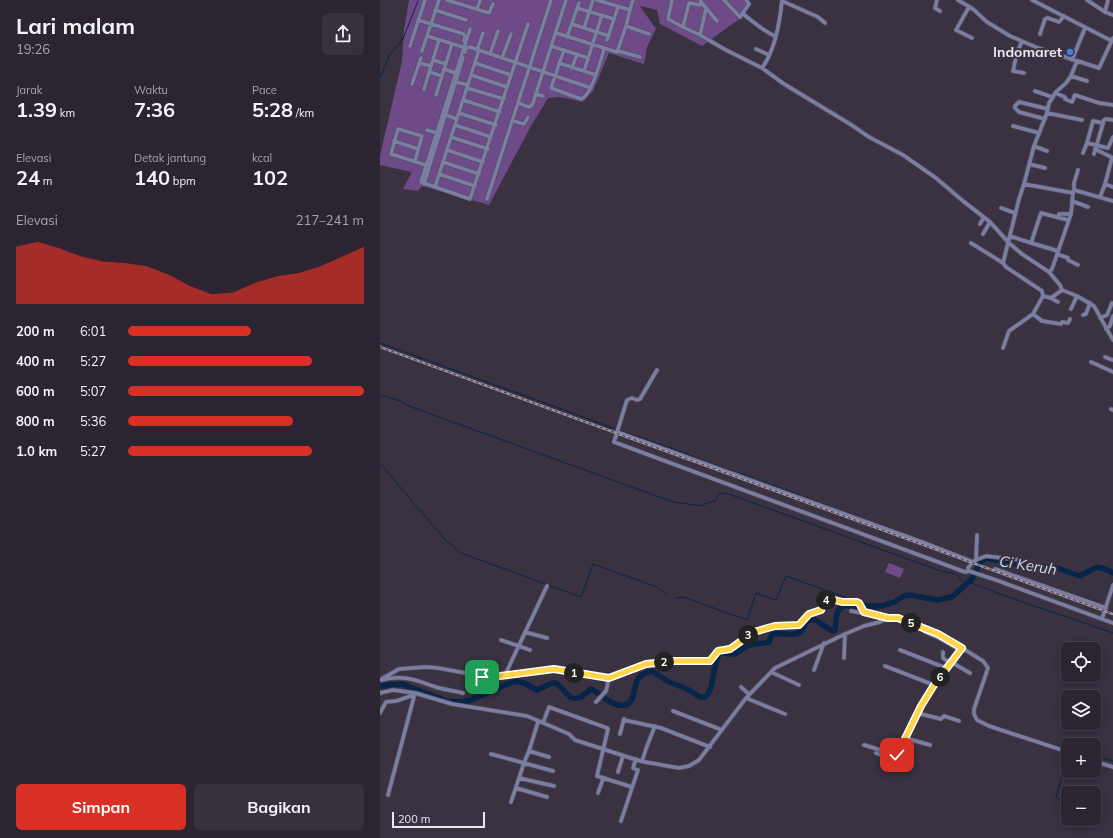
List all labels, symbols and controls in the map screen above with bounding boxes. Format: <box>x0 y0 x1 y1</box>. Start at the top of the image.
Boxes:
text: Lari malam <box>16 12 135 40</box>
button: share <box>322 13 364 55</box>
text: 19:26 <box>16 41 50 57</box>
place label: Indomaret <box>993 43 1063 61</box>
marker: Indomaret <box>1065 47 1075 57</box>
text: Jarak <box>16 83 42 97</box>
text: Waktu <box>134 83 168 97</box>
text: Pace <box>252 83 277 97</box>
text: 1.39 <box>16 97 57 122</box>
text: 7:36 <box>134 97 175 122</box>
text: 5:28 <box>252 97 293 122</box>
text: km <box>57 106 75 120</box>
text: /km <box>293 106 314 120</box>
text: Elevasi <box>16 151 51 165</box>
text: Detak jantung <box>134 151 206 165</box>
text: kcal <box>252 151 272 165</box>
text: 24 <box>16 165 40 190</box>
text: 140 <box>134 165 170 190</box>
text: 102 <box>252 165 288 190</box>
text: m <box>40 174 53 188</box>
text: bpm <box>170 174 196 188</box>
text: Elevasi <box>16 212 58 228</box>
text: 217–241 m <box>296 212 364 228</box>
text: 200 m <box>16 323 55 339</box>
text: 6:01 <box>80 323 106 339</box>
text: 400 m <box>16 353 55 369</box>
text: 5:27 <box>80 353 106 369</box>
text: 600 m <box>16 383 55 399</box>
text: 5:07 <box>80 383 106 399</box>
text: 800 m <box>16 413 55 429</box>
text: 5:36 <box>80 413 106 429</box>
text: 1.0 km <box>16 443 57 459</box>
text: 5:27 <box>80 443 106 459</box>
water label: Ci Keruh <box>998 551 1058 579</box>
pin: 4 <box>816 590 836 610</box>
text: 4 <box>823 593 829 607</box>
pin: 5 <box>901 613 921 633</box>
text: 5 <box>908 616 914 630</box>
pin: 3 <box>738 625 758 645</box>
text: 3 <box>745 628 751 642</box>
map controls <box>1061 642 1101 826</box>
button: locate <box>1061 642 1101 682</box>
pin: 2 <box>654 652 674 672</box>
text: 2 <box>661 655 667 669</box>
pin <box>465 660 499 694</box>
pin: 1 <box>564 663 584 683</box>
icon: arrive <box>471 666 493 688</box>
text: 1 <box>571 666 577 680</box>
pin: 6 <box>930 667 950 687</box>
text: 6 <box>937 670 943 684</box>
button: layers <box>1061 690 1101 730</box>
pin <box>880 738 914 772</box>
button: + <box>1061 738 1101 778</box>
icon: check <box>886 744 908 766</box>
button: Simpan <box>16 784 186 830</box>
button: Bagikan <box>194 784 364 830</box>
button: − <box>1061 786 1101 826</box>
scale bar <box>392 810 485 829</box>
text: 200 m <box>398 812 430 826</box>

